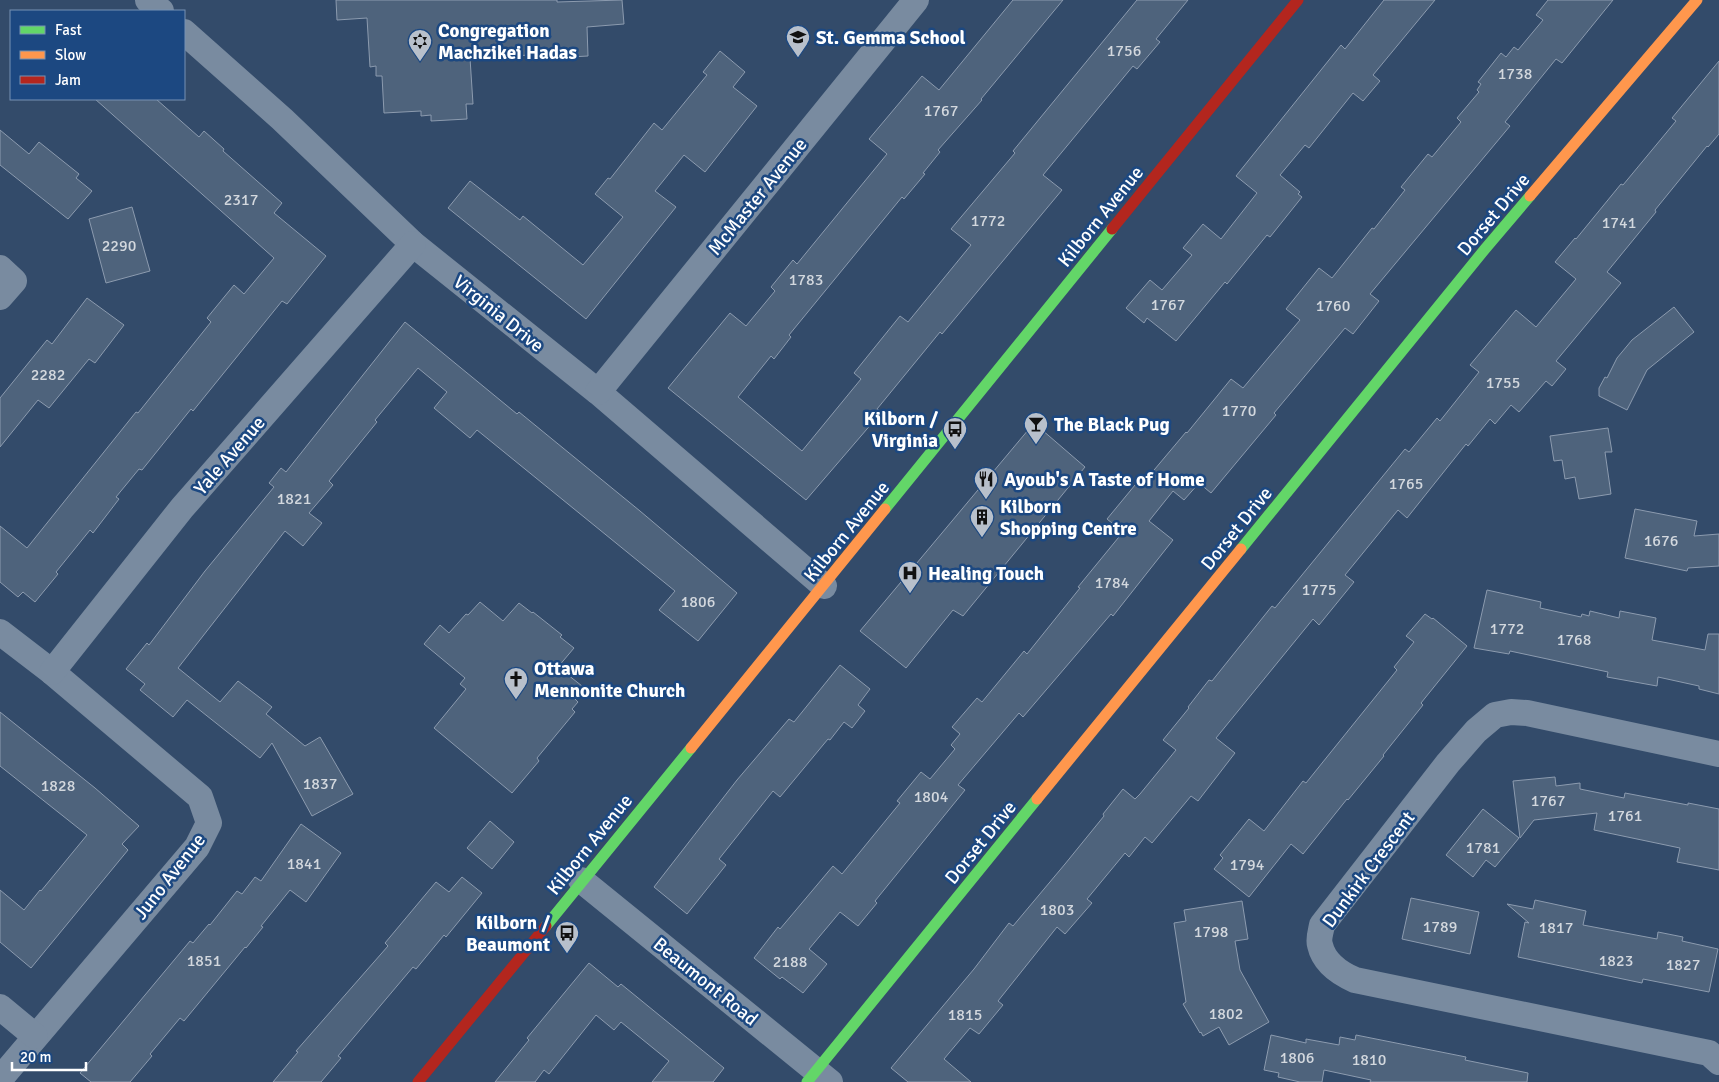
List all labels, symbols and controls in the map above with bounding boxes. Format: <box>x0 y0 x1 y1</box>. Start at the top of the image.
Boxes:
legend <box>10 10 185 100</box>
place label: Congregation Machzikei Hadas <box>438 19 577 65</box>
text: Fast <box>55 21 82 39</box>
school or university icon: St. Gemma School <box>785 24 811 58</box>
place label: St. Gemma School <box>816 26 966 50</box>
synagogue icon: Congregation Machzikei Hadas <box>407 28 433 62</box>
house number: 1756 <box>1107 41 1141 61</box>
text: Slow <box>55 46 86 64</box>
house number: 1738 <box>1498 64 1532 84</box>
text: Jam <box>55 71 81 89</box>
house number: 1767 <box>924 101 958 121</box>
street label: McMaster Avenue <box>703 133 812 260</box>
street label: Kilborn Avenue <box>1053 161 1149 272</box>
street label: Dorset Drive <box>1452 168 1535 261</box>
house number: 2317 <box>224 190 258 210</box>
house number: 1772 <box>971 211 1005 231</box>
house number: 1741 <box>1602 213 1636 233</box>
house number: 2290 <box>102 236 136 256</box>
street label: Virginia Drive <box>448 270 549 358</box>
house number: 1783 <box>789 270 823 290</box>
house number: 1767 <box>1151 295 1185 315</box>
house number: 1760 <box>1316 296 1350 316</box>
house number: 2282 <box>31 365 65 385</box>
house number: 1755 <box>1486 373 1520 393</box>
house number: 1770 <box>1222 401 1256 421</box>
place label: Kilborn / Virginia <box>864 407 938 453</box>
street label: Yale Avenue <box>189 411 271 500</box>
bar icon: The Black Pug <box>1023 411 1049 445</box>
place label: The Black Pug <box>1054 413 1170 437</box>
bus stop icon: Kilborn / Virginia <box>942 416 968 450</box>
restaurant icon: Ayoub's A Taste of Home <box>973 466 999 500</box>
place label: Ayoub's A Taste of Home <box>1004 468 1205 492</box>
house number: 1765 <box>1389 474 1423 494</box>
street label: Kilborn Avenue <box>799 476 895 587</box>
street label: Dorset Drive <box>1196 482 1278 575</box>
house number: 1821 <box>277 489 311 509</box>
place label: Kilborn Shopping Centre <box>1000 495 1137 541</box>
building icon: Kilborn Shopping Centre <box>969 504 995 538</box>
house number: 1676 <box>1644 531 1678 551</box>
hospital icon: Healing Touch <box>897 560 923 594</box>
place label: Healing Touch <box>928 562 1044 586</box>
house number: 1784 <box>1095 573 1130 593</box>
house number: 1775 <box>1302 580 1336 600</box>
house number: 1806 <box>681 592 715 612</box>
house number: 1772 <box>1490 619 1524 639</box>
house number: 1768 <box>1557 630 1591 650</box>
place label: Ottawa Mennonite Church <box>534 657 685 703</box>
church icon: Ottawa Mennonite Church <box>503 666 529 700</box>
house number: 1837 <box>303 774 337 794</box>
house number: 1828 <box>41 776 75 796</box>
house number: 1804 <box>914 787 949 807</box>
street label: Kilborn Avenue <box>542 789 638 900</box>
house number: 1767 <box>1531 791 1565 811</box>
street label: Dorset Drive <box>940 796 1022 889</box>
street label: Dunkirk Crescent <box>1317 806 1421 933</box>
house number: 1761 <box>1608 806 1642 826</box>
street label: Juno Avenue <box>129 829 211 924</box>
house number: 1781 <box>1466 838 1500 858</box>
house number: 1841 <box>287 854 321 874</box>
house number: 1794 <box>1230 855 1265 875</box>
house number: 1803 <box>1040 900 1074 920</box>
place label: Kilborn / Beaumont <box>466 911 550 957</box>
house number: 1789 <box>1423 917 1457 937</box>
house number: 1817 <box>1539 918 1573 938</box>
bus stop icon: Kilborn / Beaumont <box>554 920 580 954</box>
house number: 1798 <box>1194 922 1228 942</box>
street label: Beaumont Road <box>648 932 763 1031</box>
house number: 1851 <box>187 951 221 971</box>
house number: 1823 <box>1599 951 1633 971</box>
house number: 2188 <box>773 952 807 972</box>
house number: 1827 <box>1666 955 1700 975</box>
house number: 1802 <box>1209 1004 1243 1024</box>
house number: 1815 <box>948 1005 982 1025</box>
scale bar <box>12 1040 86 1072</box>
text: 20 m <box>20 1048 51 1066</box>
house number: 1806 <box>1280 1048 1314 1068</box>
house number: 1810 <box>1352 1050 1386 1070</box>

